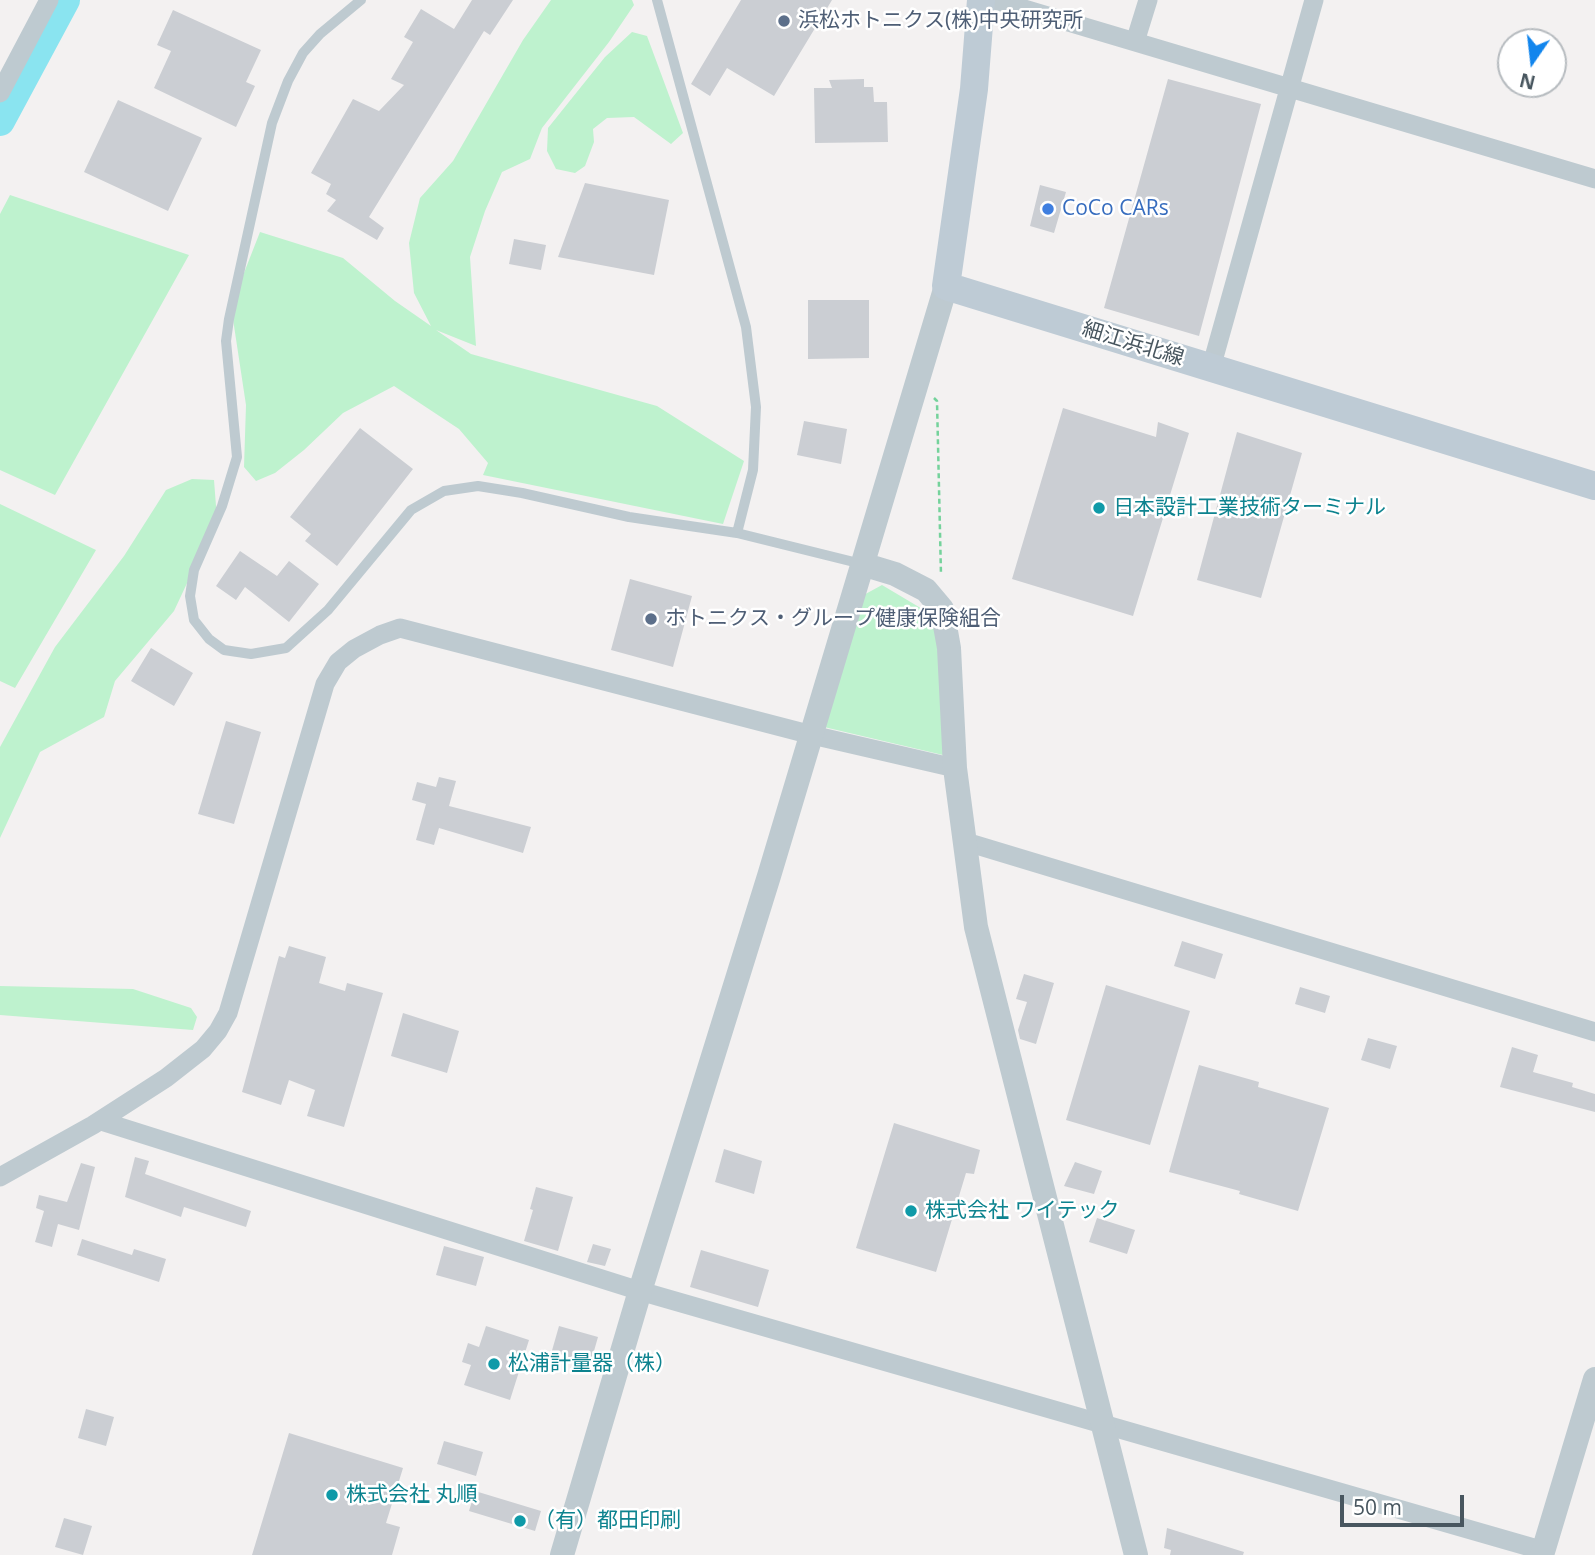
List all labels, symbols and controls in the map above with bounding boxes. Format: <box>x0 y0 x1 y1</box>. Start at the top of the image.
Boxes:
place label: 浜松ホトニクス(株)中央研究所 <box>798 8 1083 34</box>
marker: 浜松ホトニクス(株)中央研究所 <box>776 13 792 29</box>
north arrow <box>1497 28 1567 98</box>
text: N <box>1517 67 1538 96</box>
place label: CoCo CARs <box>1062 196 1169 222</box>
marker: CoCo CARs <box>1040 201 1056 217</box>
street label: 細江浜北線 <box>1079 317 1187 371</box>
place label: 日本設計工業技術ターミナル <box>1113 495 1386 521</box>
marker: 日本設計工業技術ターミナル <box>1091 500 1107 516</box>
place label: ホトニクス・グループ健康保険組合 <box>665 606 1001 632</box>
marker: ホトニクス・グループ健康保険組合 <box>643 611 659 627</box>
place label: 株式会社 ワイテック <box>925 1198 1119 1224</box>
marker: 株式会社 ワイテック <box>903 1203 919 1219</box>
place label: 松浦計量器（株） <box>508 1351 676 1377</box>
marker: 松浦計量器（株） <box>486 1356 502 1372</box>
place label: 株式会社 丸順 <box>346 1482 477 1508</box>
scale bar <box>1343 1482 1467 1526</box>
marker: 株式会社 丸順 <box>324 1487 340 1503</box>
text: 50 m <box>1353 1493 1402 1521</box>
place label: （有）都田印刷 <box>534 1508 681 1534</box>
marker: （有）都田印刷 <box>512 1513 528 1529</box>

